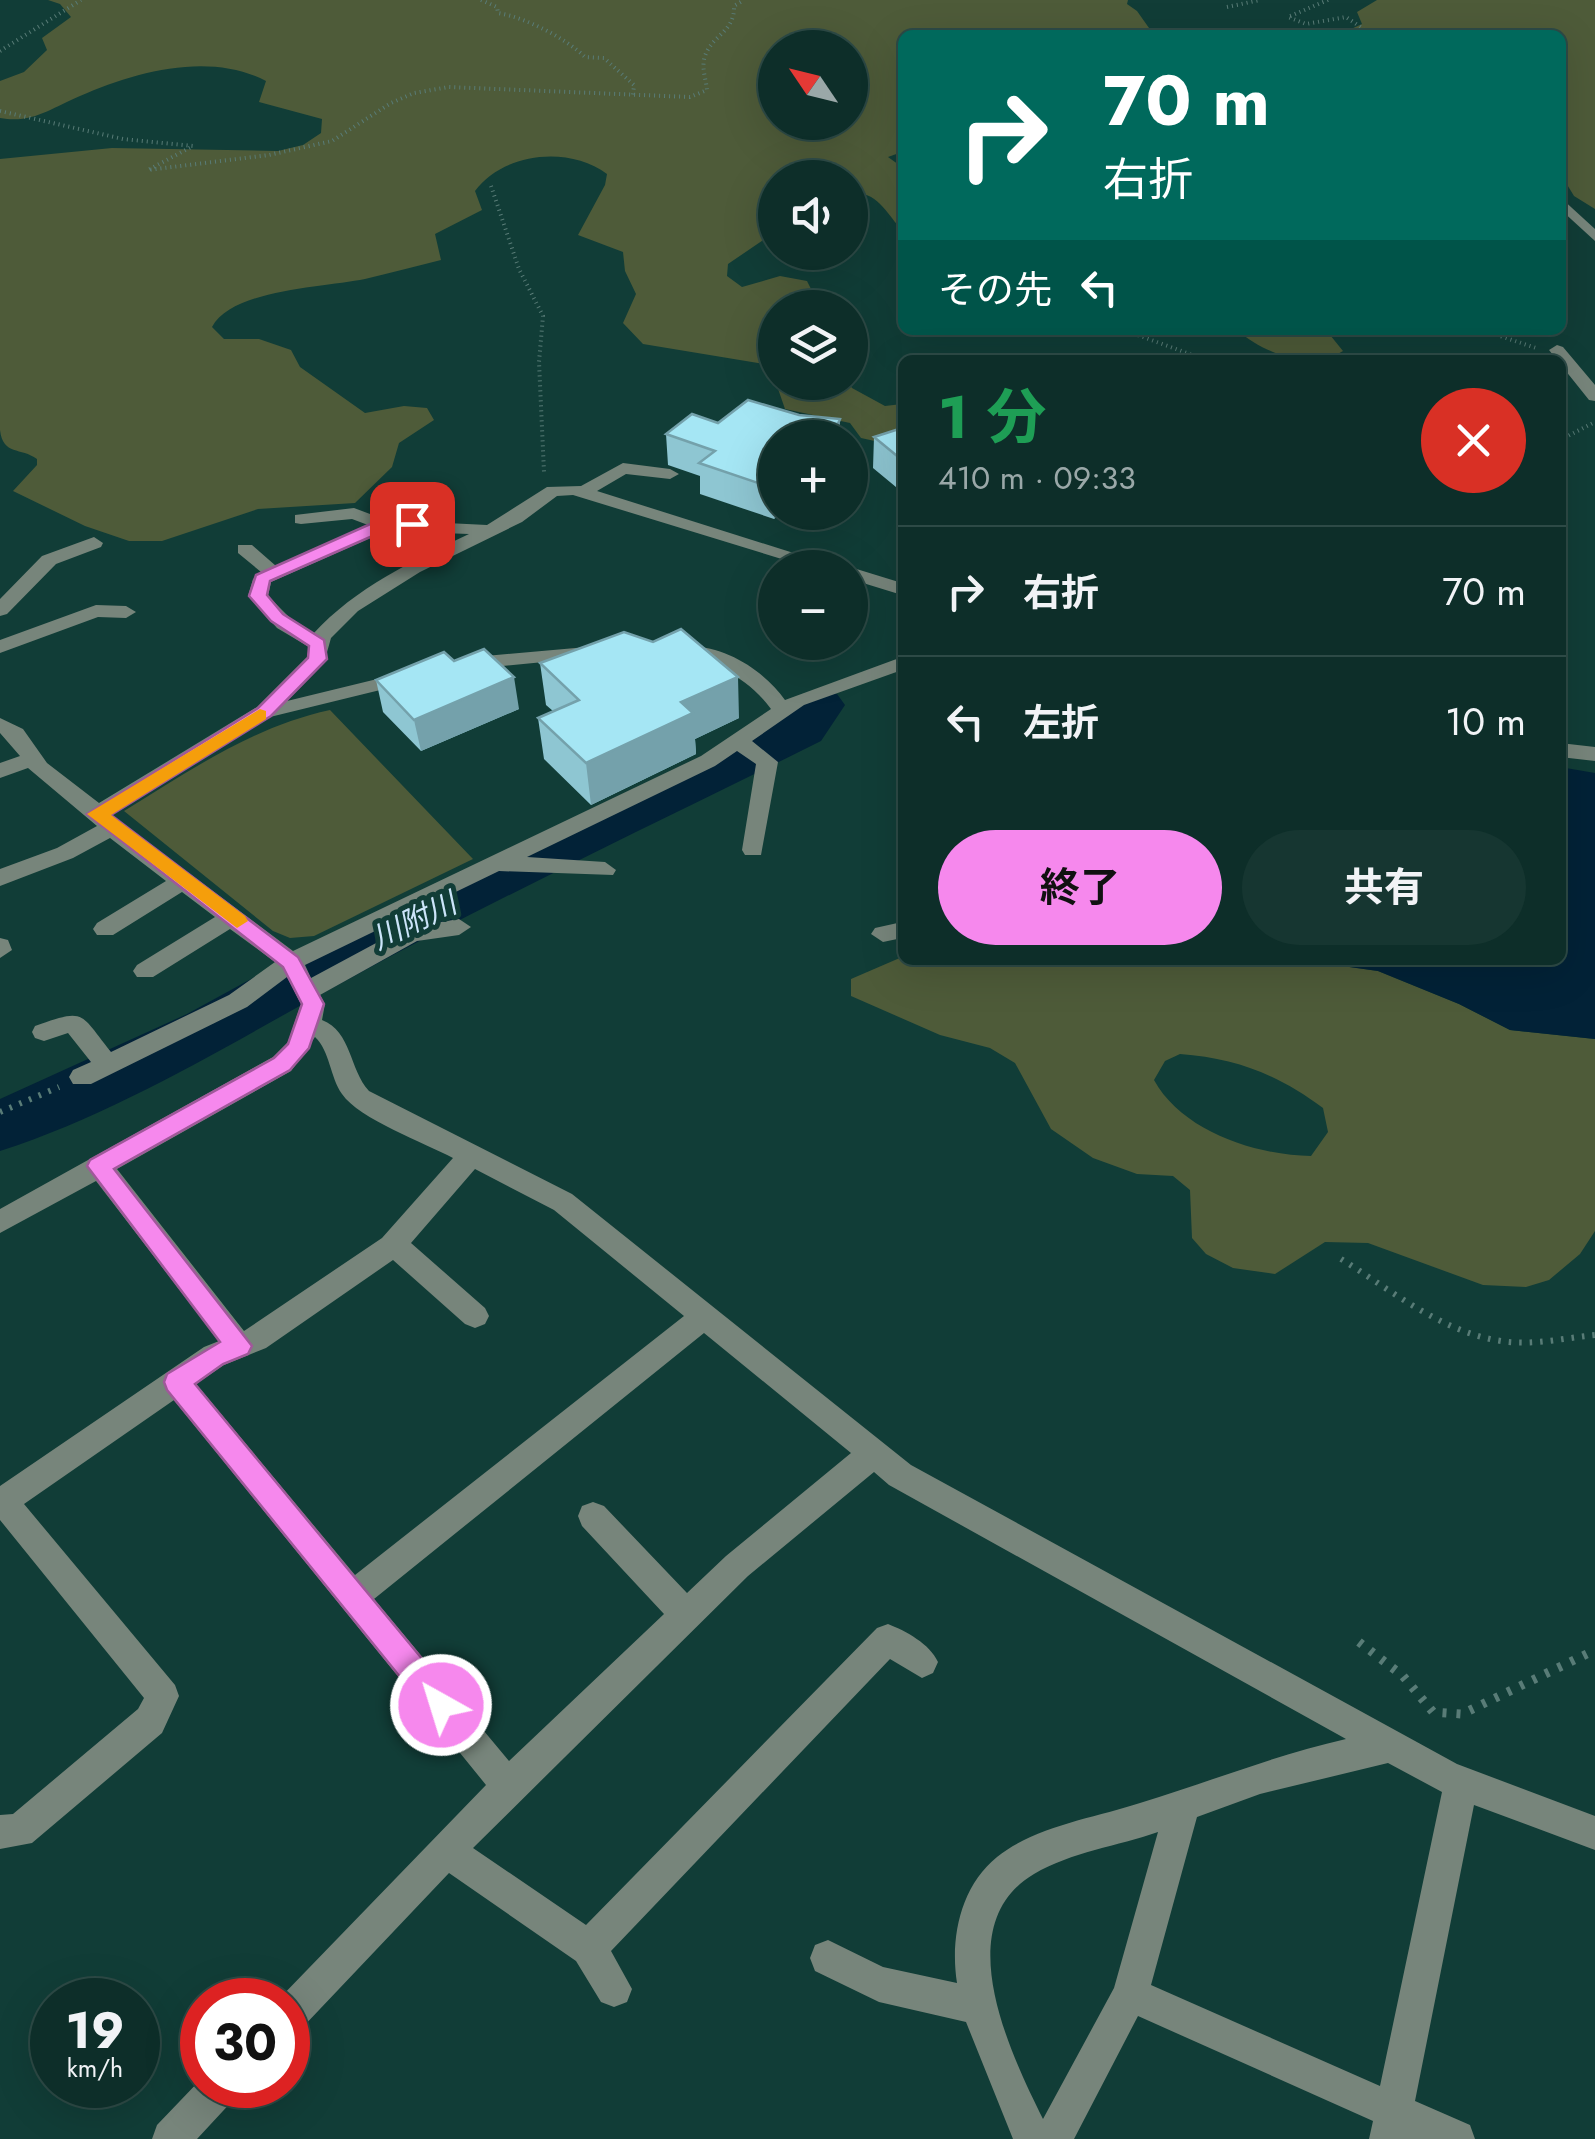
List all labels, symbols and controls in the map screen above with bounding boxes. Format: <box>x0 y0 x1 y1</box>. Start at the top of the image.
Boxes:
north arrow <box>758 30 868 140</box>
map controls <box>758 30 868 660</box>
text: 70 m <box>1103 50 1270 151</box>
icon: right <box>938 70 1068 200</box>
text: 右折 <box>1103 147 1193 212</box>
button: sound <box>758 160 868 270</box>
icon: left <box>1072 260 1127 315</box>
text: その先 <box>938 262 1052 317</box>
button: layers <box>758 290 868 400</box>
text: 1 分 <box>938 374 1047 461</box>
button: close <box>1421 388 1526 493</box>
button: + <box>758 420 868 530</box>
text: 410 m · 09:33 <box>938 455 1136 501</box>
pin <box>370 482 455 567</box>
icon: arrive <box>385 497 440 552</box>
button: − <box>758 550 868 660</box>
icon: right <box>938 564 993 619</box>
text: 70 m <box>1442 564 1526 619</box>
text: 右折 <box>1023 565 1099 620</box>
icon: left <box>938 694 993 749</box>
text: 10 m <box>1445 694 1526 749</box>
text: 左折 <box>1023 695 1099 750</box>
button: 終了 <box>938 830 1222 945</box>
button: 共有 <box>1242 830 1526 945</box>
water label: 川附川 <box>364 880 466 960</box>
position arrow <box>389 1653 493 1757</box>
speed limit sign: 30 <box>180 1978 310 2108</box>
text: 19 <box>66 1994 124 2067</box>
text: km/h <box>67 2050 123 2086</box>

